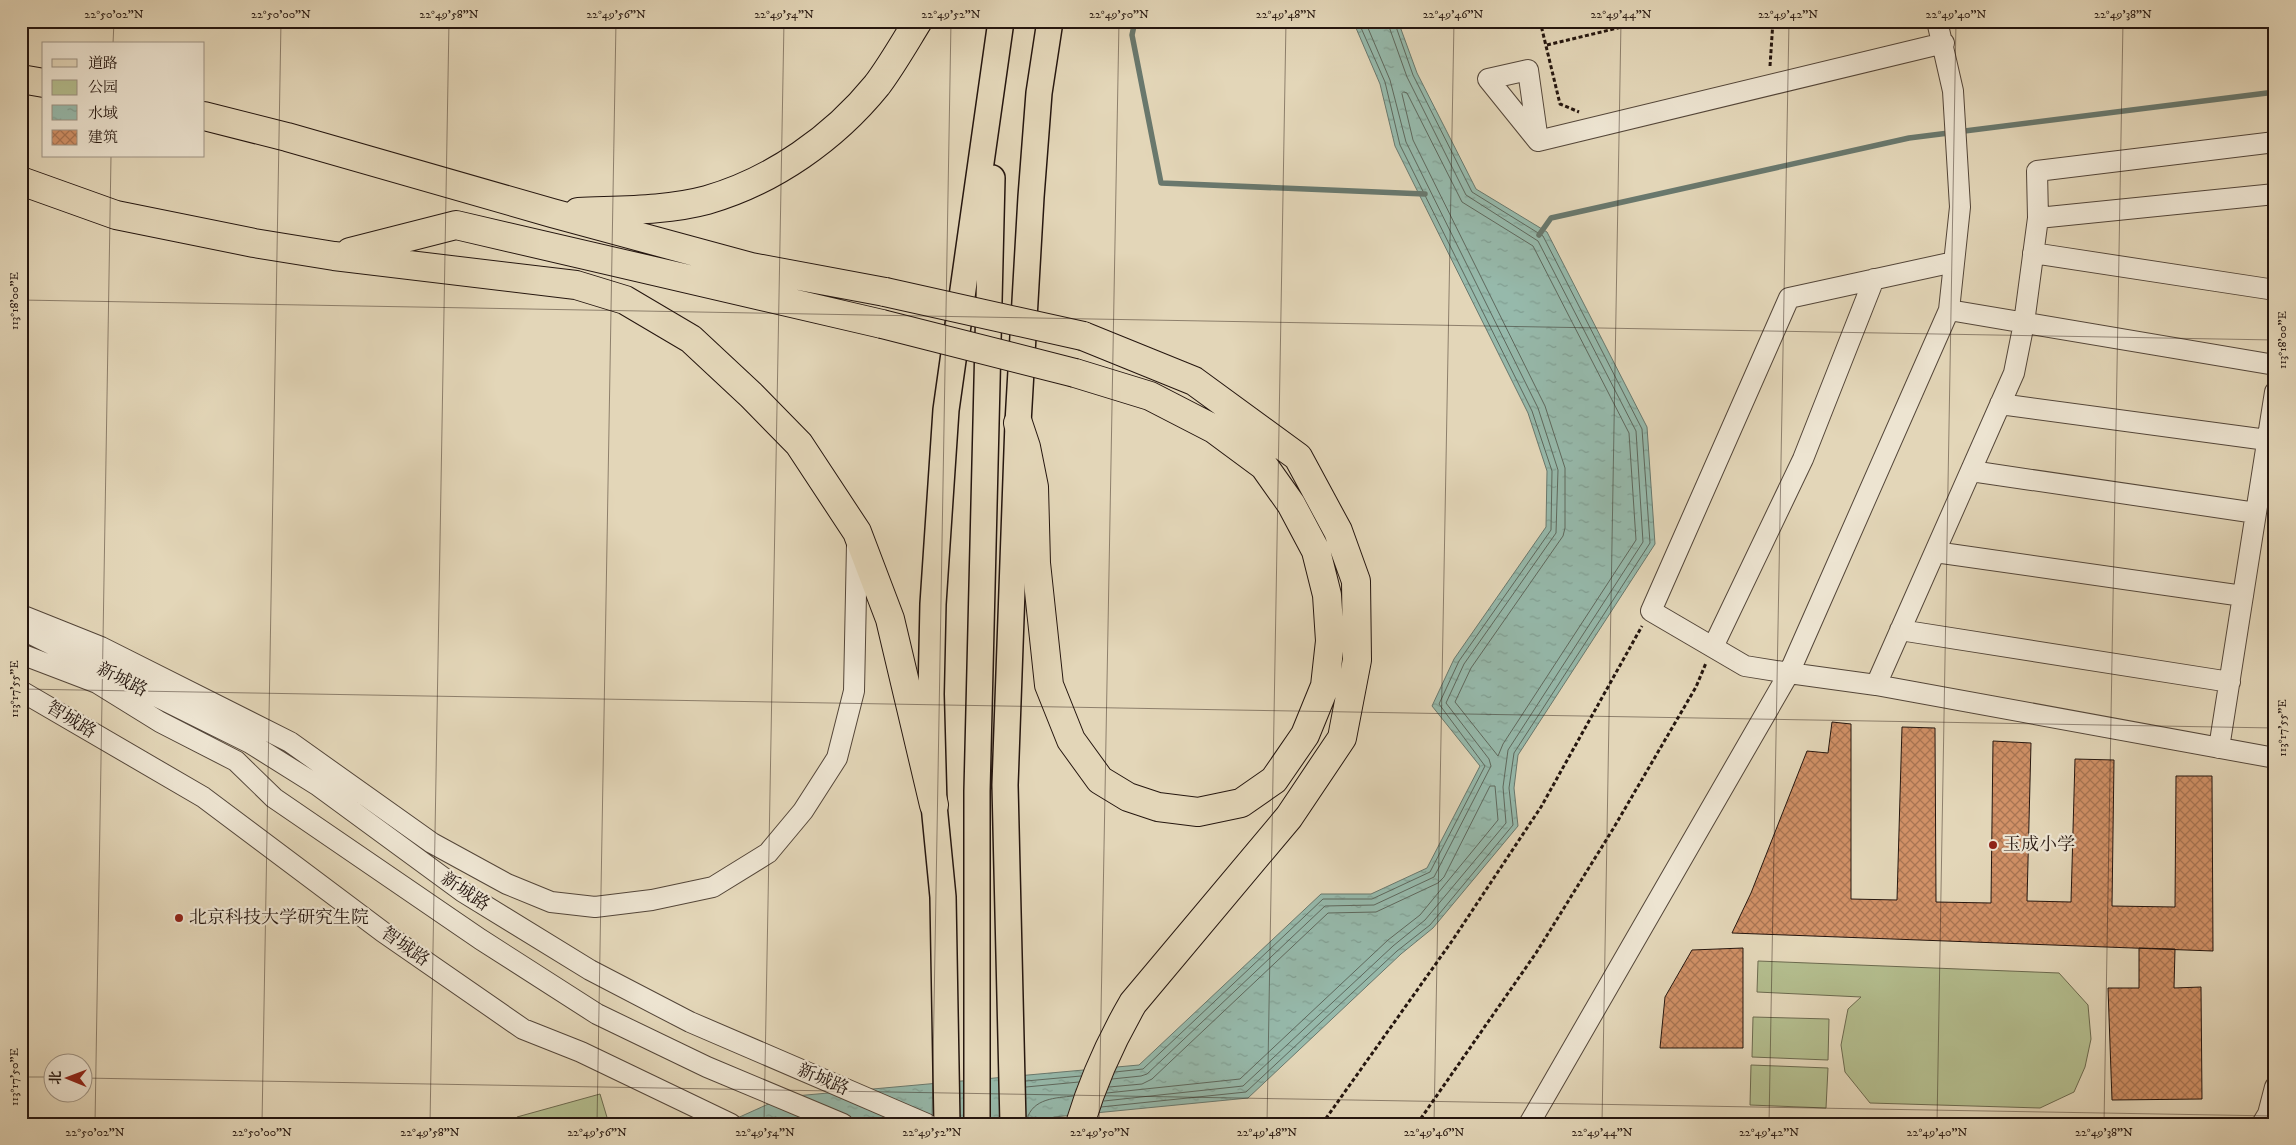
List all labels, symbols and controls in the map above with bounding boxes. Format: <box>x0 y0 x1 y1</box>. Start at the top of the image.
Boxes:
text: 22°50'02"N <box>84 7 144 22</box>
text: 22°50'00"N <box>251 7 311 22</box>
text: 22°49'58"N <box>419 7 479 22</box>
text: 22°49'56"N <box>586 7 646 22</box>
text: 22°49'54"N <box>754 7 814 22</box>
text: 22°49'52"N <box>921 7 981 22</box>
text: 22°49'50"N <box>1089 7 1149 22</box>
text: 22°49'48"N <box>1256 7 1316 22</box>
text: 22°49'46"N <box>1423 7 1483 22</box>
text: 22°49'44"N <box>1590 7 1652 22</box>
text: 22°49'42"N <box>1758 7 1818 22</box>
text: 22°49'40"N <box>1926 7 1987 22</box>
text: 22°49'38"N <box>2094 7 2152 22</box>
legend <box>42 42 205 158</box>
text: 道路 <box>88 54 118 73</box>
text: 公园 <box>88 78 118 97</box>
text: 水域 <box>88 104 118 123</box>
text: 建筑 <box>88 128 118 147</box>
text: 113°18'00"E <box>7 272 22 330</box>
text: 113°18'00"E <box>2275 311 2290 369</box>
street label: 新城路 <box>93 658 151 702</box>
text: 113°17'55"E <box>7 660 22 718</box>
street label: 智城路 <box>42 697 100 743</box>
text: 113°17'55"E <box>2275 699 2290 757</box>
place label: 玉成小学 <box>2003 834 2075 856</box>
marker: 玉成小学 <box>1987 839 1999 851</box>
street label: 新城路 <box>436 868 494 916</box>
place label: 北京科技大学研究生院 <box>189 907 369 929</box>
marker: 北京科技大学研究生院 <box>173 912 185 924</box>
street label: 智城路 <box>377 923 433 971</box>
text: 113°17'50"E <box>7 1048 22 1106</box>
north arrow <box>42 1052 92 1102</box>
street label: 新城路 <box>794 1059 852 1101</box>
text: 北 <box>47 1071 65 1085</box>
text: 22°50'02"N <box>65 1125 125 1140</box>
text: 22°50'00"N <box>232 1125 292 1140</box>
text: 22°49'58"N <box>400 1125 460 1140</box>
text: 22°49'56"N <box>567 1125 627 1140</box>
text: 22°49'54"N <box>735 1125 795 1140</box>
text: 22°49'52"N <box>902 1125 962 1140</box>
text: 22°49'50"N <box>1070 1125 1130 1140</box>
text: 22°49'48"N <box>1237 1125 1297 1140</box>
text: 22°49'46"N <box>1404 1125 1464 1140</box>
text: 22°49'44"N <box>1571 1125 1633 1140</box>
text: 22°49'42"N <box>1739 1125 1799 1140</box>
text: 22°49'40"N <box>1907 1125 1968 1140</box>
text: 22°49'38"N <box>2075 1125 2133 1140</box>

